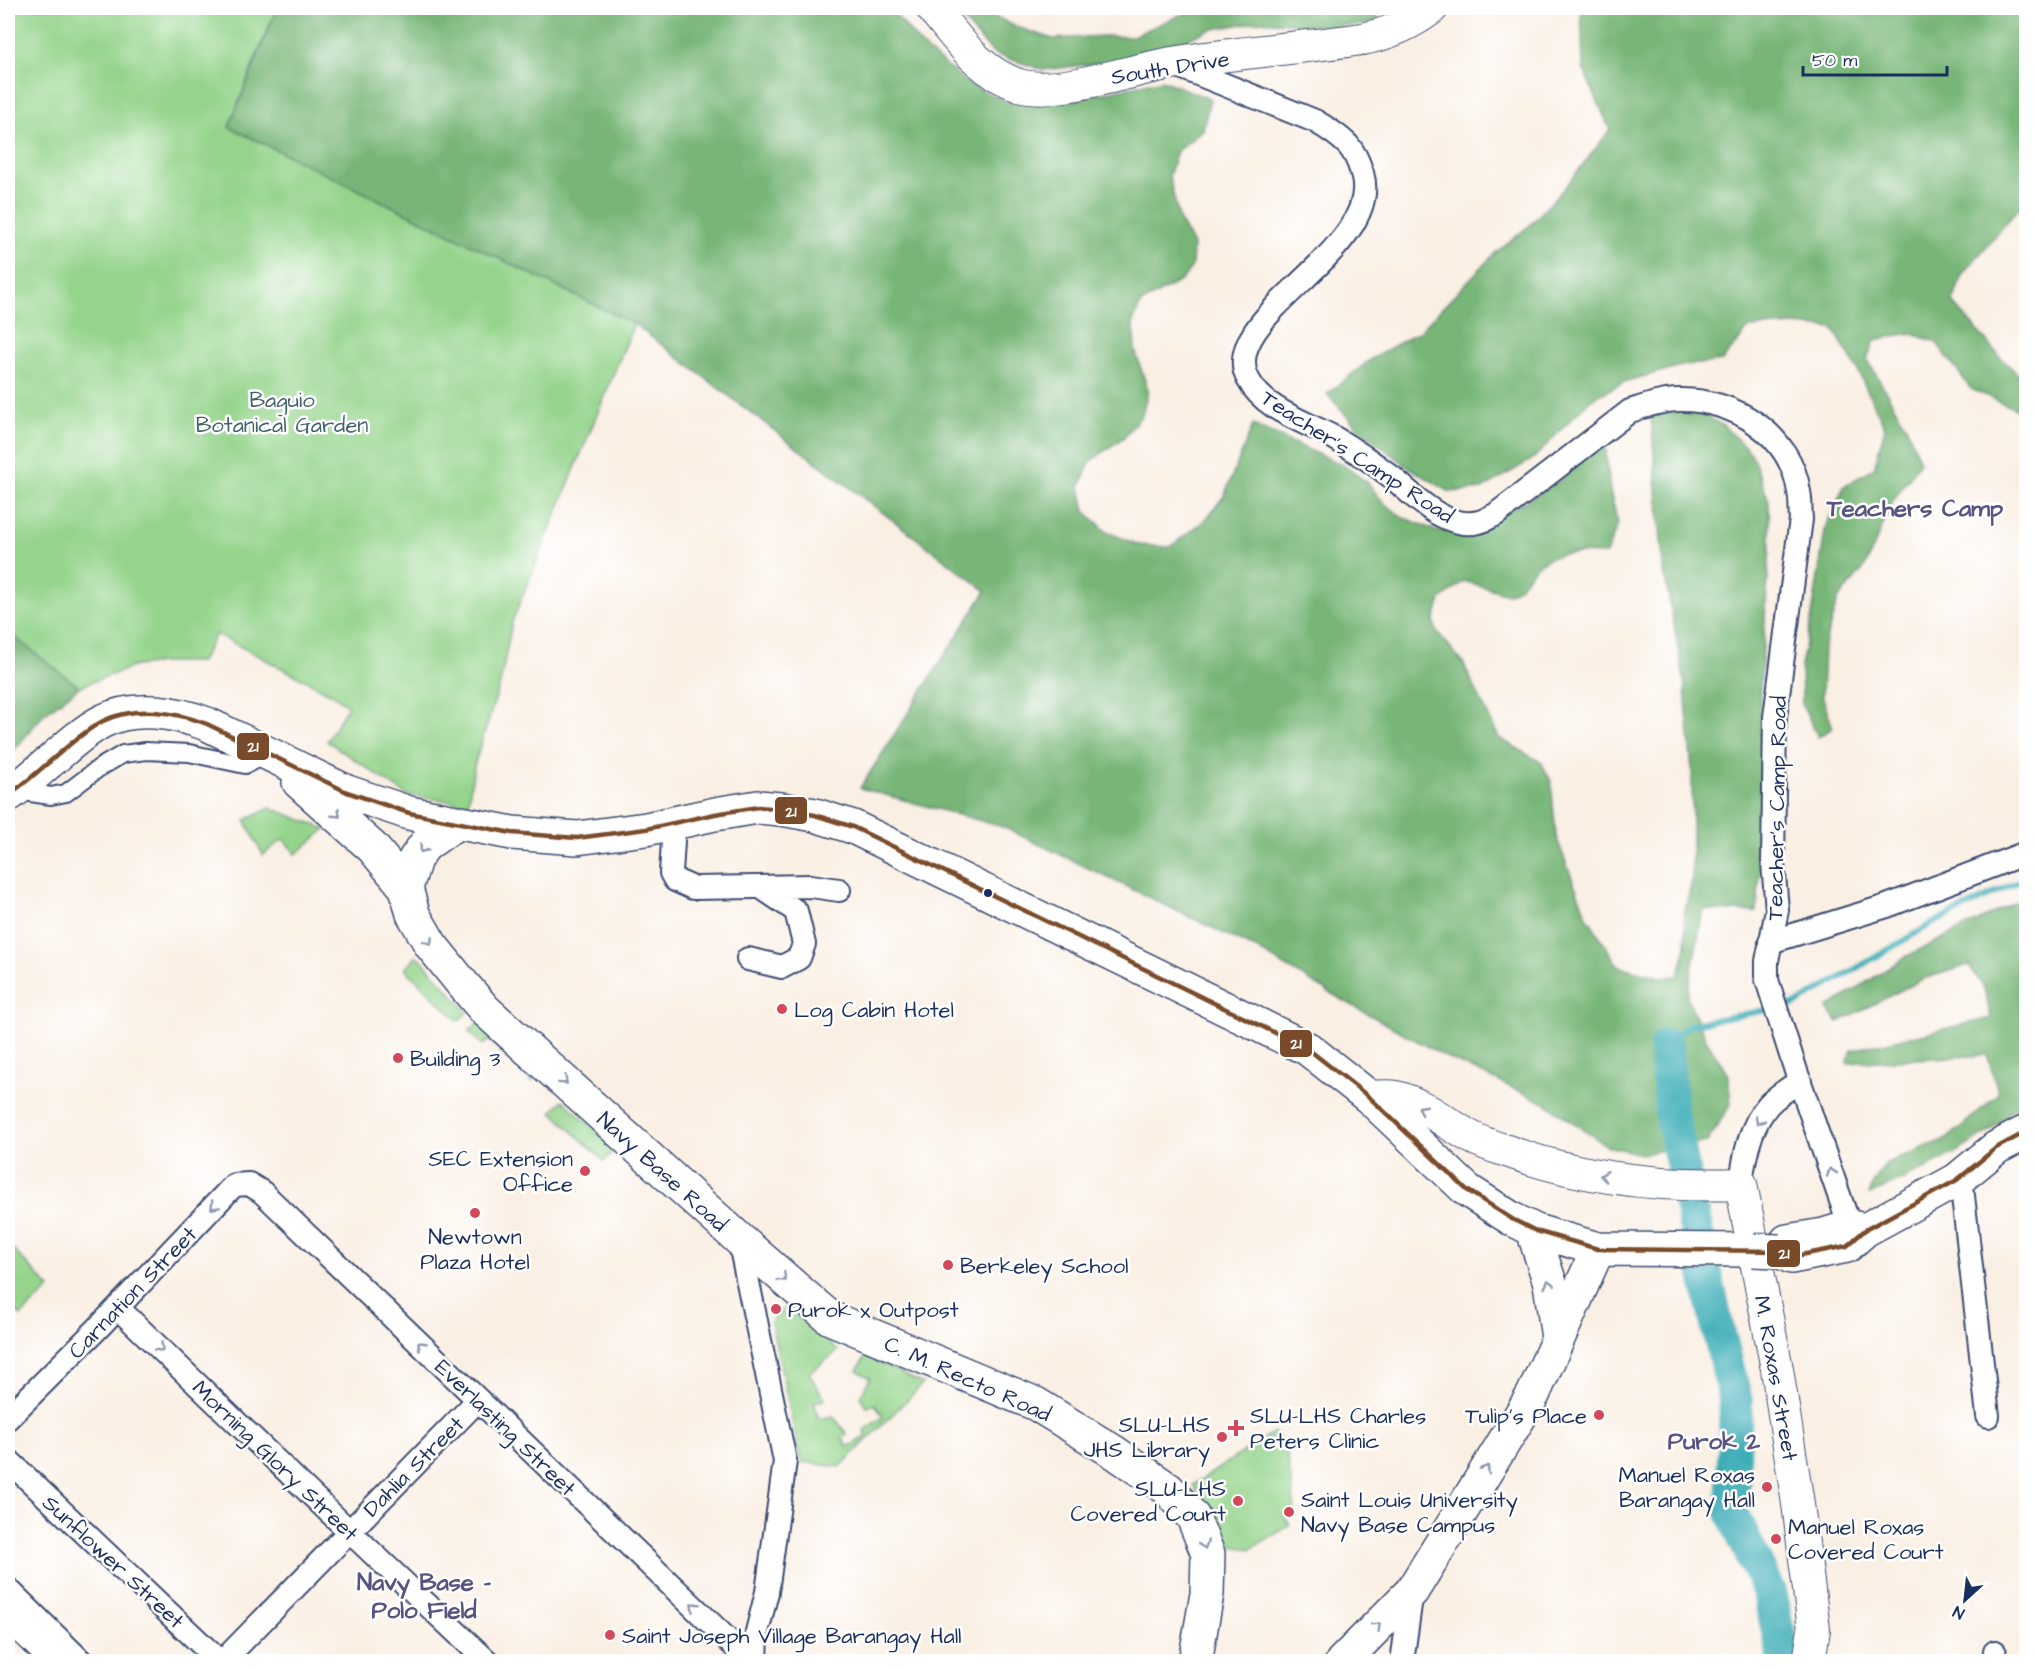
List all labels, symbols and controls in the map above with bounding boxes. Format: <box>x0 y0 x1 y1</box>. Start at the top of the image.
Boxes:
scale bar <box>1803 39 1947 77</box>
street label: South Drive <box>1109 44 1232 93</box>
text: 50 m <box>1812 48 1857 73</box>
street label: Teacher's Camp Road <box>1255 383 1460 531</box>
park label: Baguio Botanical Garden <box>196 385 368 441</box>
district label: Teachers Camp <box>1826 492 2004 526</box>
street label: Teacher's Camp Road <box>1760 695 1795 921</box>
line badge: 21 <box>236 732 270 761</box>
text: 21 <box>246 736 260 758</box>
line badge: 21 <box>774 796 808 825</box>
text: 21 <box>784 801 798 823</box>
one-way arrow <box>330 807 341 818</box>
one-way arrow <box>419 842 430 853</box>
unlabelled marker <box>982 887 994 899</box>
one-way arrow <box>422 934 433 945</box>
place label: Log Cabin Hotel <box>794 995 954 1027</box>
marker: Log Cabin Hotel <box>775 1002 789 1016</box>
line badge: 21 <box>1279 1029 1313 1058</box>
text: 21 <box>1289 1033 1303 1055</box>
place label: Building 3 <box>410 1044 501 1076</box>
marker: Building 3 <box>391 1051 405 1065</box>
one-way arrow <box>557 1074 568 1085</box>
street label: Navy Base Road <box>589 1105 734 1240</box>
one-way arrow <box>1418 1105 1429 1116</box>
one-way arrow <box>1754 1115 1766 1126</box>
place label: SEC Extension Office <box>429 1144 573 1200</box>
marker: SEC Extension Office <box>578 1164 592 1178</box>
one-way arrow <box>1825 1167 1838 1178</box>
one-way arrow <box>1599 1170 1608 1182</box>
one-way arrow <box>211 1199 222 1210</box>
marker: Newtown Plaza Hotel <box>468 1206 482 1220</box>
street label: Carnation Street <box>62 1220 205 1366</box>
place label: Newtown Plaza Hotel <box>420 1222 530 1278</box>
line badge: 21 <box>1766 1239 1801 1268</box>
text: 21 <box>1777 1243 1791 1265</box>
place label: Berkeley School <box>960 1251 1129 1283</box>
marker: Berkeley School <box>941 1258 955 1272</box>
one-way arrow <box>776 1271 786 1282</box>
one-way arrow <box>1544 1279 1557 1289</box>
street label: M. Roxas Street <box>1746 1293 1805 1463</box>
place label: Purok x Outpost <box>788 1295 959 1326</box>
marker: Purok x Outpost <box>769 1302 783 1316</box>
street label: C. M. Recto Road <box>879 1329 1056 1430</box>
one-way arrow <box>153 1341 164 1352</box>
one-way arrow <box>417 1341 427 1352</box>
street label: Everlasting Street <box>427 1353 582 1504</box>
street label: Morning Glory Street <box>184 1373 365 1549</box>
place label: SLU-LHS Charles Peters Clinic <box>1250 1401 1426 1457</box>
place label: Tulip's Place <box>1465 1401 1587 1432</box>
marker: Tulip's Place <box>1592 1408 1606 1422</box>
street label: Dahlia Street <box>357 1410 471 1524</box>
place label: SLU-LHS JHS Library <box>1084 1410 1210 1467</box>
marker: SLU-LHS Charles Peters Clinic <box>1227 1419 1245 1437</box>
district label: Purok 2 <box>1668 1425 1760 1459</box>
marker: SLU-LHS JHS Library <box>1215 1430 1229 1444</box>
place label: Manuel Roxas Barangay Hall <box>1619 1460 1755 1517</box>
one-way arrow <box>1479 1465 1491 1475</box>
place label: SLU-LHS Covered Court <box>1070 1474 1226 1530</box>
marker: Manuel Roxas Barangay Hall <box>1760 1480 1774 1494</box>
place label: Saint Louis University Navy Base Campus <box>1301 1485 1518 1542</box>
street label: Sunflower Street <box>35 1488 191 1636</box>
marker: SLU-LHS Covered Court <box>1231 1494 1245 1508</box>
marker: Saint Louis University Navy Base Campus <box>1282 1505 1296 1519</box>
place label: Manuel Roxas Covered Court <box>1788 1512 1944 1568</box>
marker: Manuel Roxas Covered Court <box>1769 1532 1783 1546</box>
one-way arrow <box>1197 1539 1209 1550</box>
district label: Navy Base - Polo Field <box>357 1566 491 1628</box>
north arrow <box>1935 1570 1995 1630</box>
text: N <box>1949 1600 1968 1625</box>
one-way arrow <box>690 1603 701 1614</box>
place label: Saint Joseph Village Barangay Hall <box>622 1621 962 1653</box>
one-way arrow <box>1370 1623 1381 1633</box>
marker: Saint Joseph Village Barangay Hall <box>603 1628 617 1642</box>

